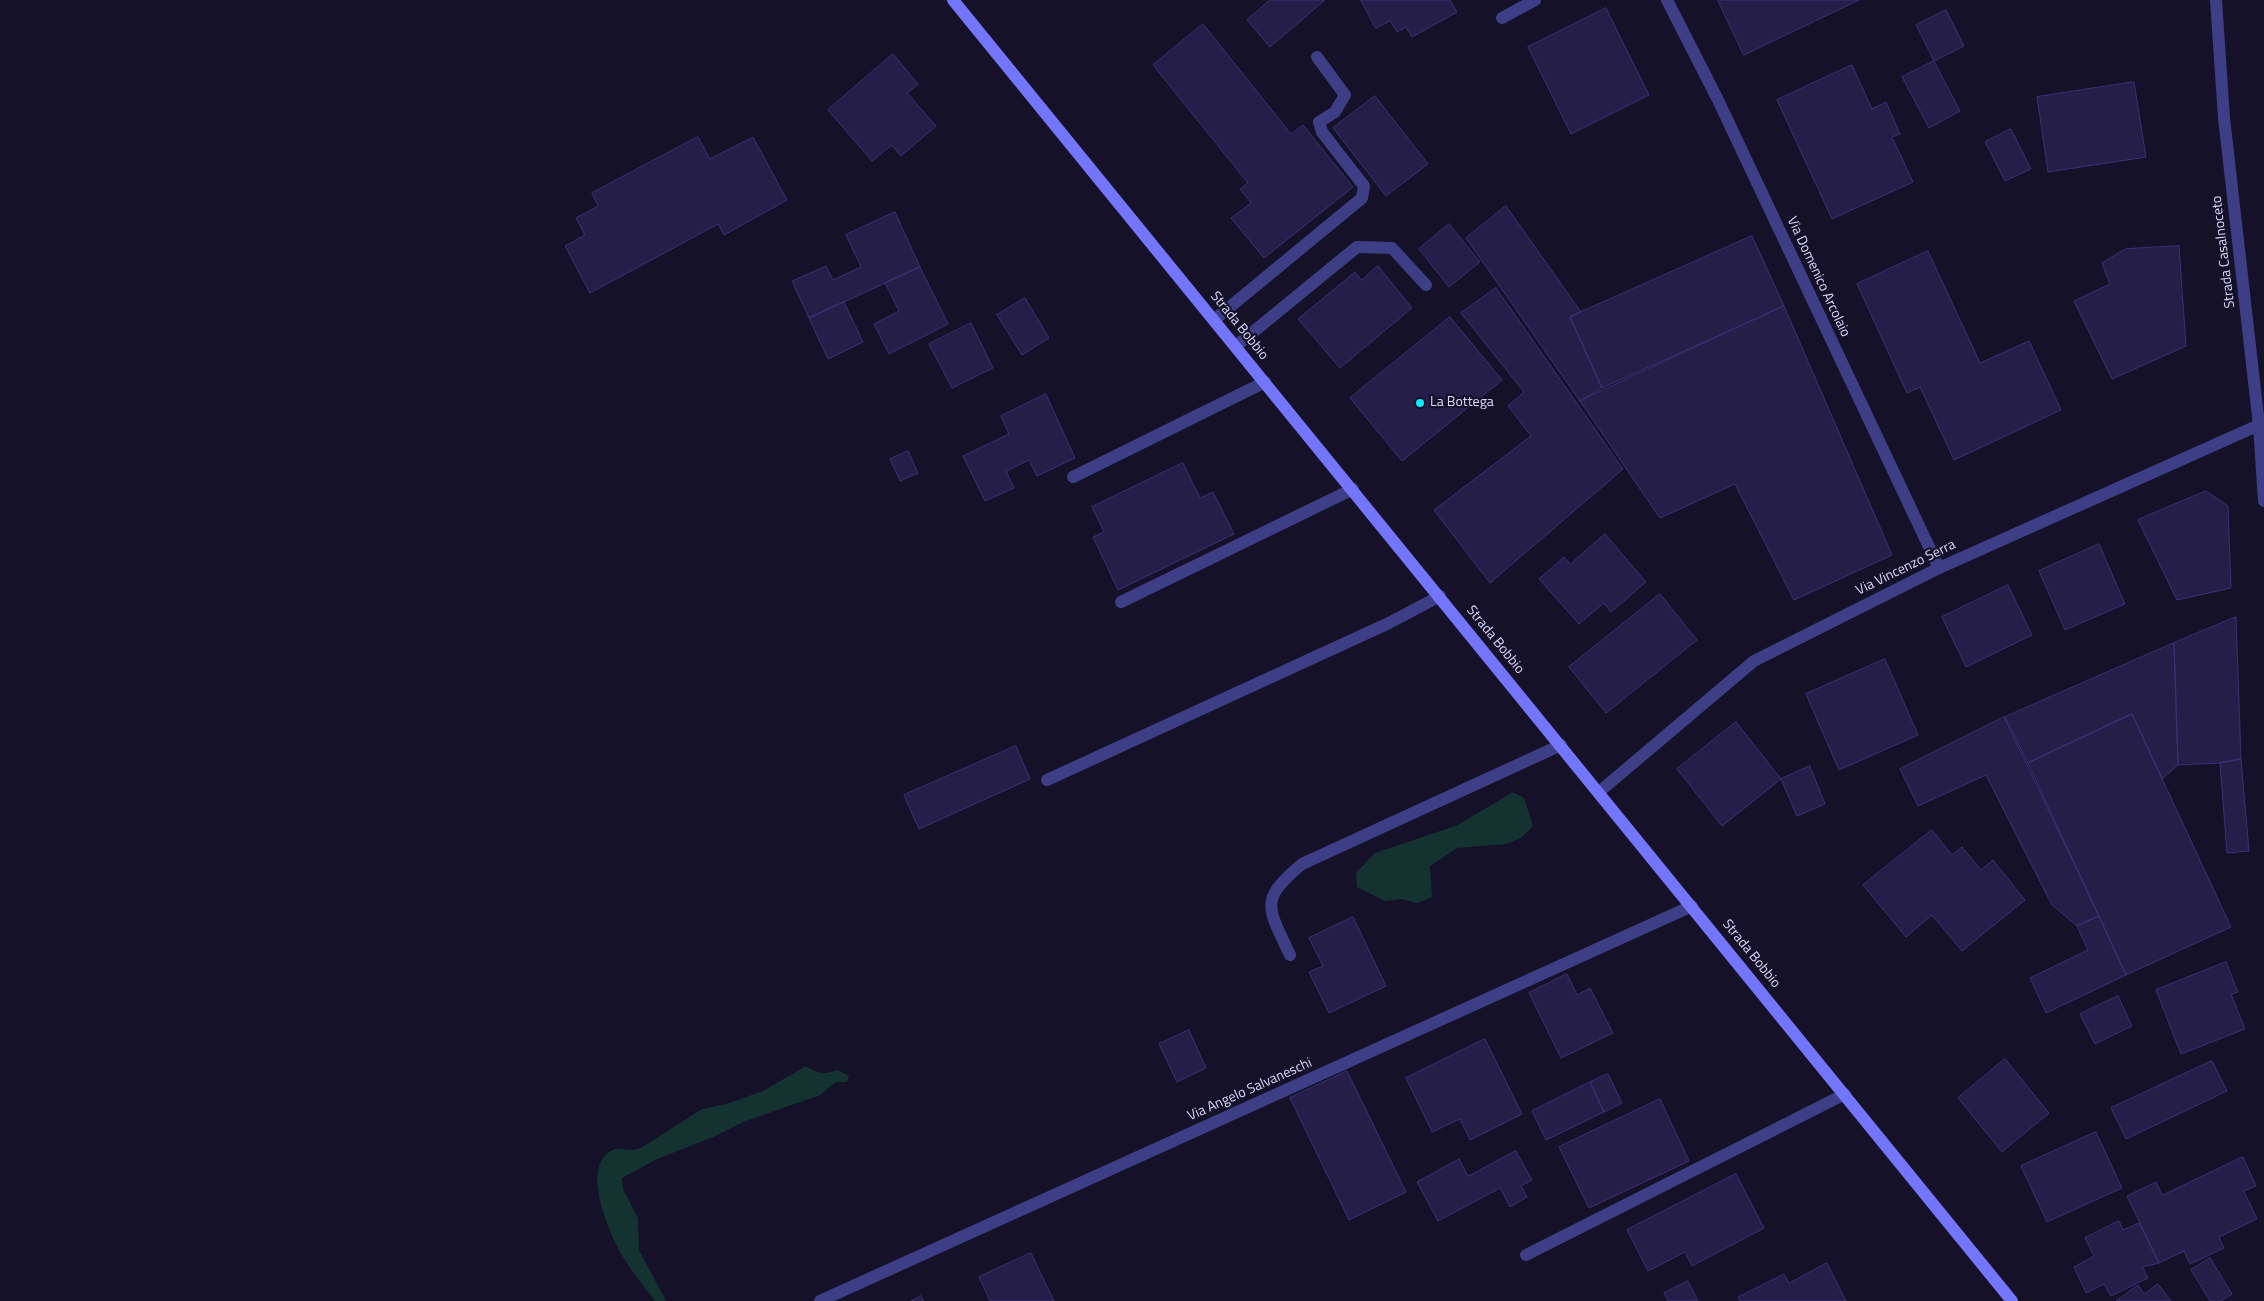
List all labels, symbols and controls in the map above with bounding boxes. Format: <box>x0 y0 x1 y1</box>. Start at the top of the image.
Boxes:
street label: Strada Casalnoceto <box>2209 195 2239 309</box>
street label: Via Domenico Arcolaio <box>1783 214 1853 340</box>
street label: Strada Bobbio <box>1206 288 1272 364</box>
place label: La Bottega <box>1430 395 1494 411</box>
marker: La Bottega <box>1414 397 1426 409</box>
street label: Via Vincenzo Serra <box>1853 537 1959 599</box>
street label: Strada Bobbio <box>1462 602 1528 678</box>
street label: Strada Bobbio <box>1718 916 1784 992</box>
street label: Via Angelo Salvaneschi <box>1185 1055 1315 1125</box>

